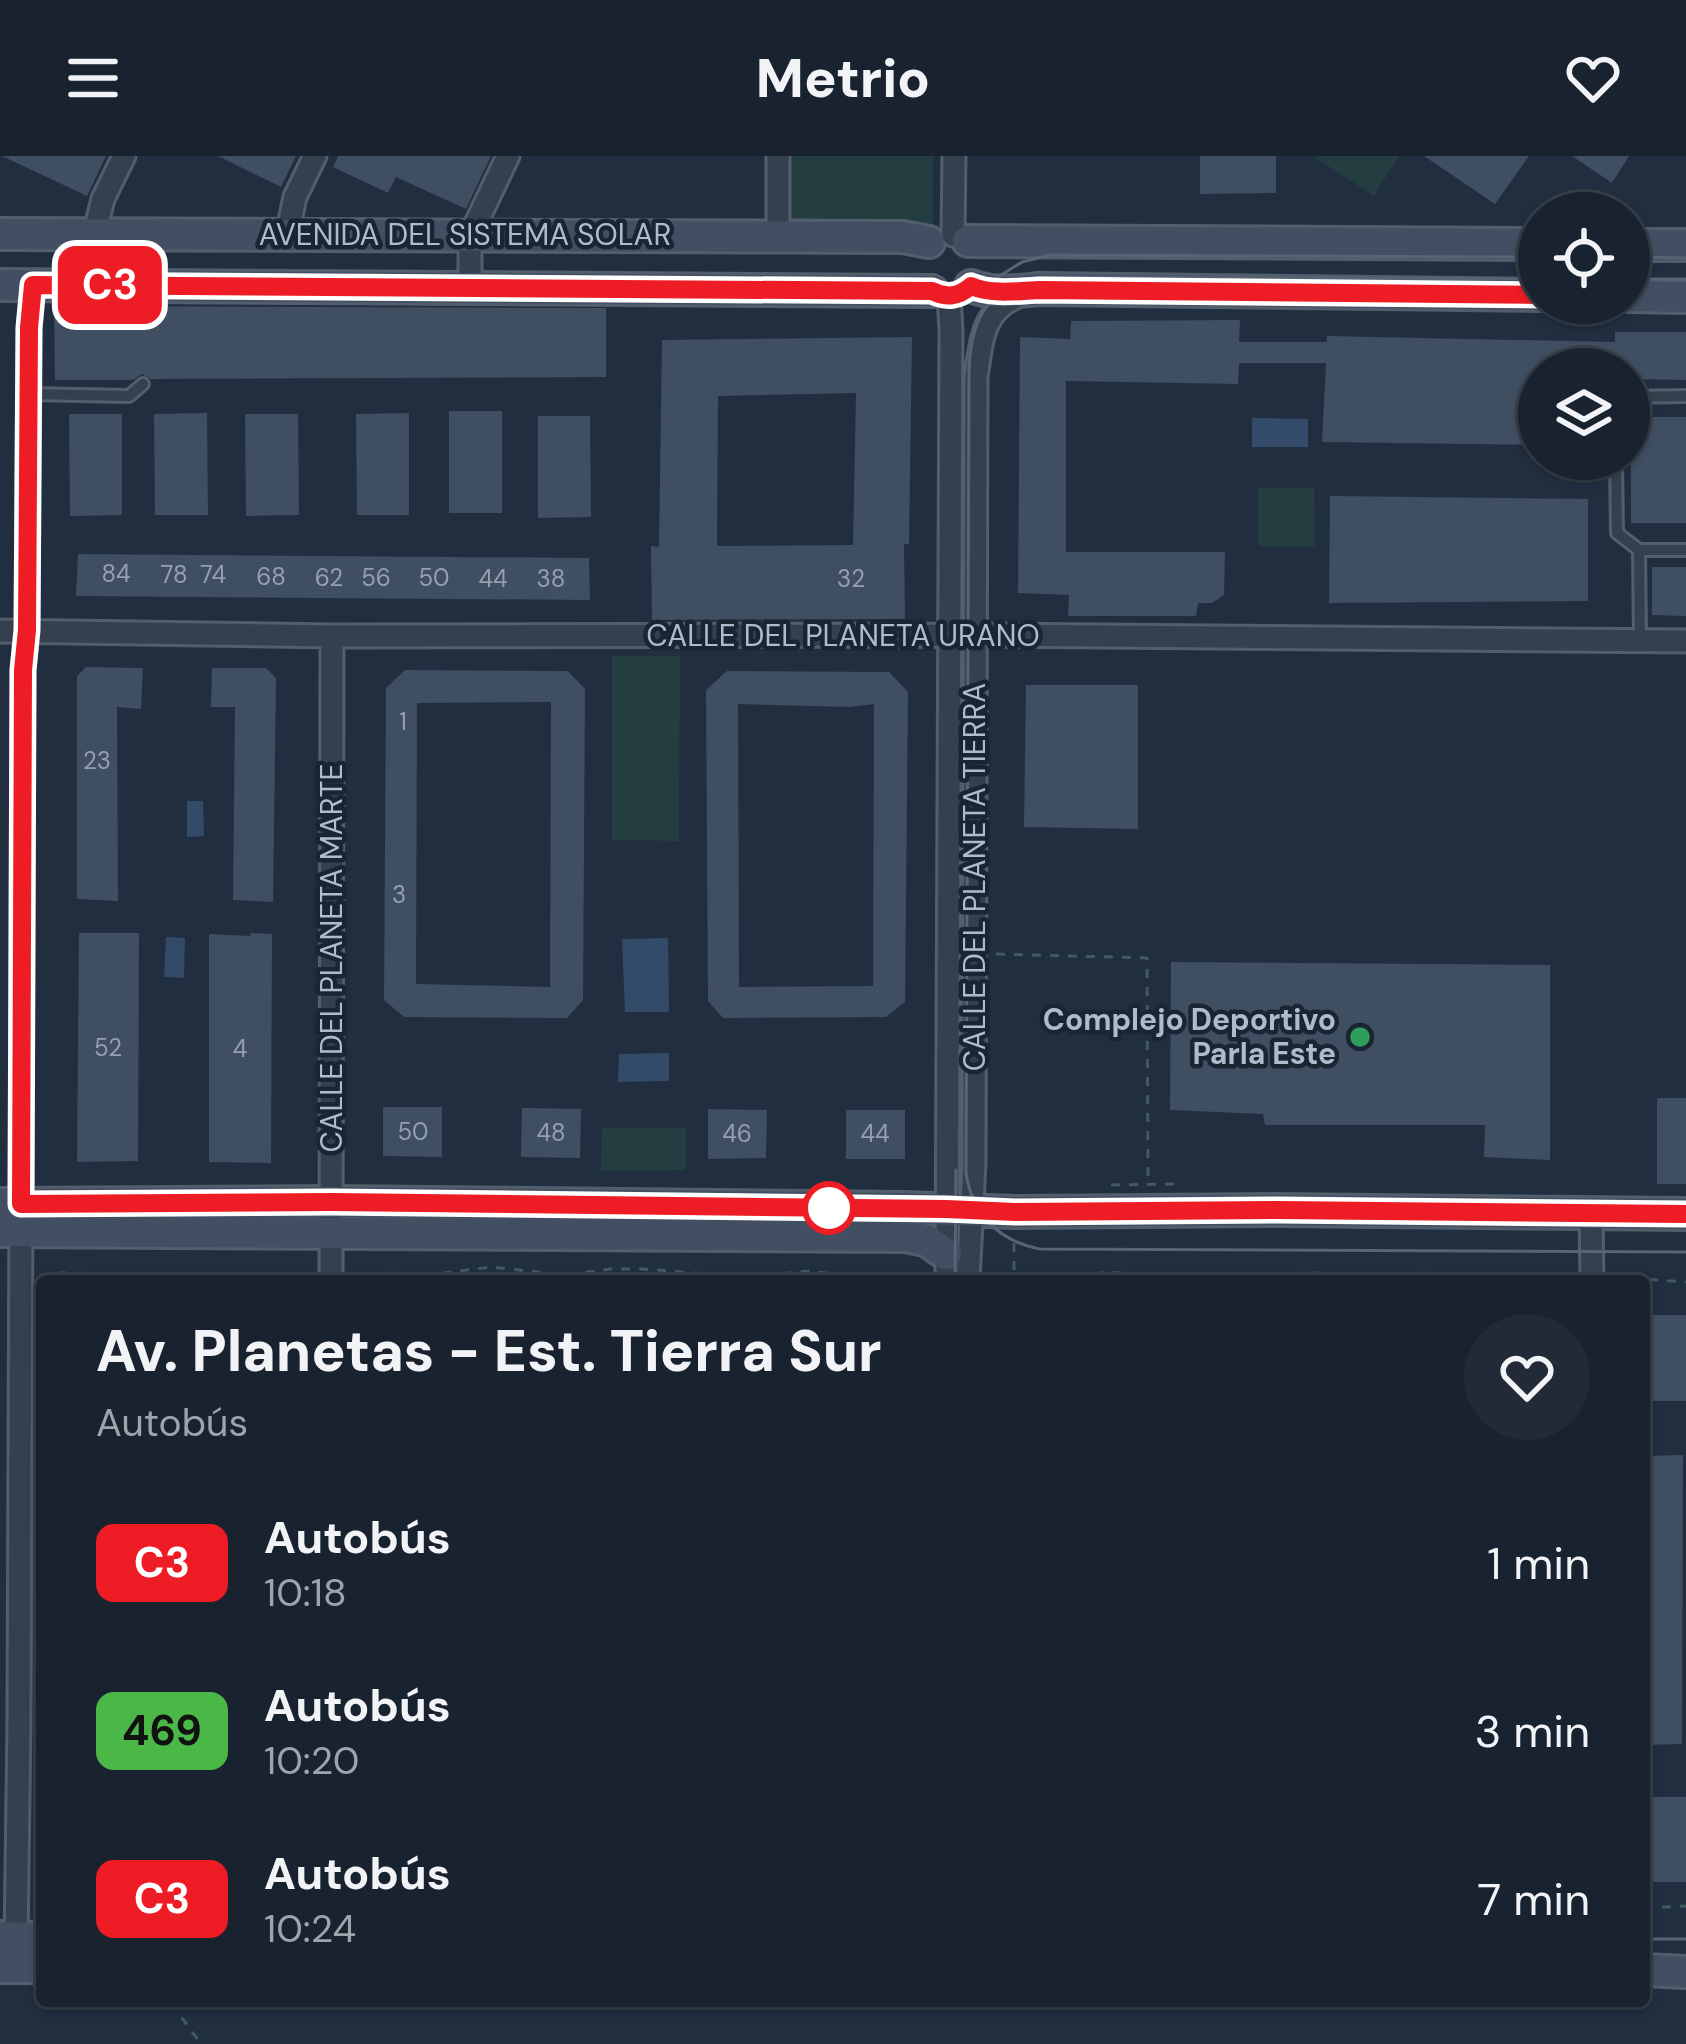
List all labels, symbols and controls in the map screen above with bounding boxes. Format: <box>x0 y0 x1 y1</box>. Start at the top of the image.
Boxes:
text: Metrio <box>756 43 930 114</box>
icon: menu <box>60 45 126 111</box>
icon: heart <box>1560 45 1626 111</box>
map controls <box>1518 192 1650 480</box>
button: locate <box>1518 192 1650 324</box>
street label: AVENIDA DEL SISTEMA SOLAR <box>259 215 671 254</box>
line badge: C3 <box>56 246 164 324</box>
text: C3 <box>82 257 138 312</box>
button: layers <box>1518 348 1650 480</box>
house number: 84 <box>101 558 131 589</box>
house number: 78 <box>161 559 188 590</box>
house number: 74 <box>200 559 226 590</box>
house number: 68 <box>256 561 286 592</box>
house number: 62 <box>315 562 343 593</box>
house number: 56 <box>361 562 391 593</box>
house number: 50 <box>418 562 450 593</box>
house number: 44 <box>478 563 508 594</box>
house number: 38 <box>537 563 565 594</box>
house number: 32 <box>837 563 865 594</box>
street label: CALLE DEL PLANETA URANO <box>646 616 1040 655</box>
street label: CALLE DEL PLANETA TIERRA <box>955 683 994 1071</box>
house number: 1 <box>399 706 407 737</box>
house number: 23 <box>83 745 111 776</box>
street label: CALLE DEL PLANETA MARTE <box>312 764 351 1152</box>
house number: 3 <box>392 879 406 910</box>
place label: Complejo Deportivo Parla Este <box>1043 1000 1336 1073</box>
marker: Complejo Deportivo Parla Este <box>1347 1024 1373 1050</box>
house number: 52 <box>94 1032 122 1063</box>
house number: 4 <box>233 1033 247 1064</box>
house number: 50 <box>397 1116 429 1147</box>
house number: 48 <box>536 1117 566 1148</box>
house number: 46 <box>722 1118 752 1149</box>
house number: 44 <box>860 1118 890 1149</box>
unlabelled marker <box>804 1183 854 1233</box>
text: Av. Planetas - Est. Tierra Sur <box>96 1314 882 1389</box>
button: heart <box>1464 1314 1590 1440</box>
text: Autobús <box>96 1397 248 1448</box>
text: Autobús <box>264 1508 451 1567</box>
text: 1 min <box>1487 1534 1590 1593</box>
text: C3 <box>134 1535 190 1590</box>
text: 10:18 <box>264 1567 347 1618</box>
text: Autobús <box>264 1676 451 1735</box>
text: 3 min <box>1475 1702 1590 1761</box>
text: 469 <box>122 1703 202 1758</box>
text: 10:20 <box>264 1735 359 1786</box>
text: Autobús <box>264 1844 451 1903</box>
text: 7 min <box>1477 1870 1590 1929</box>
text: C3 <box>134 1871 190 1926</box>
text: 10:24 <box>264 1903 356 1954</box>

